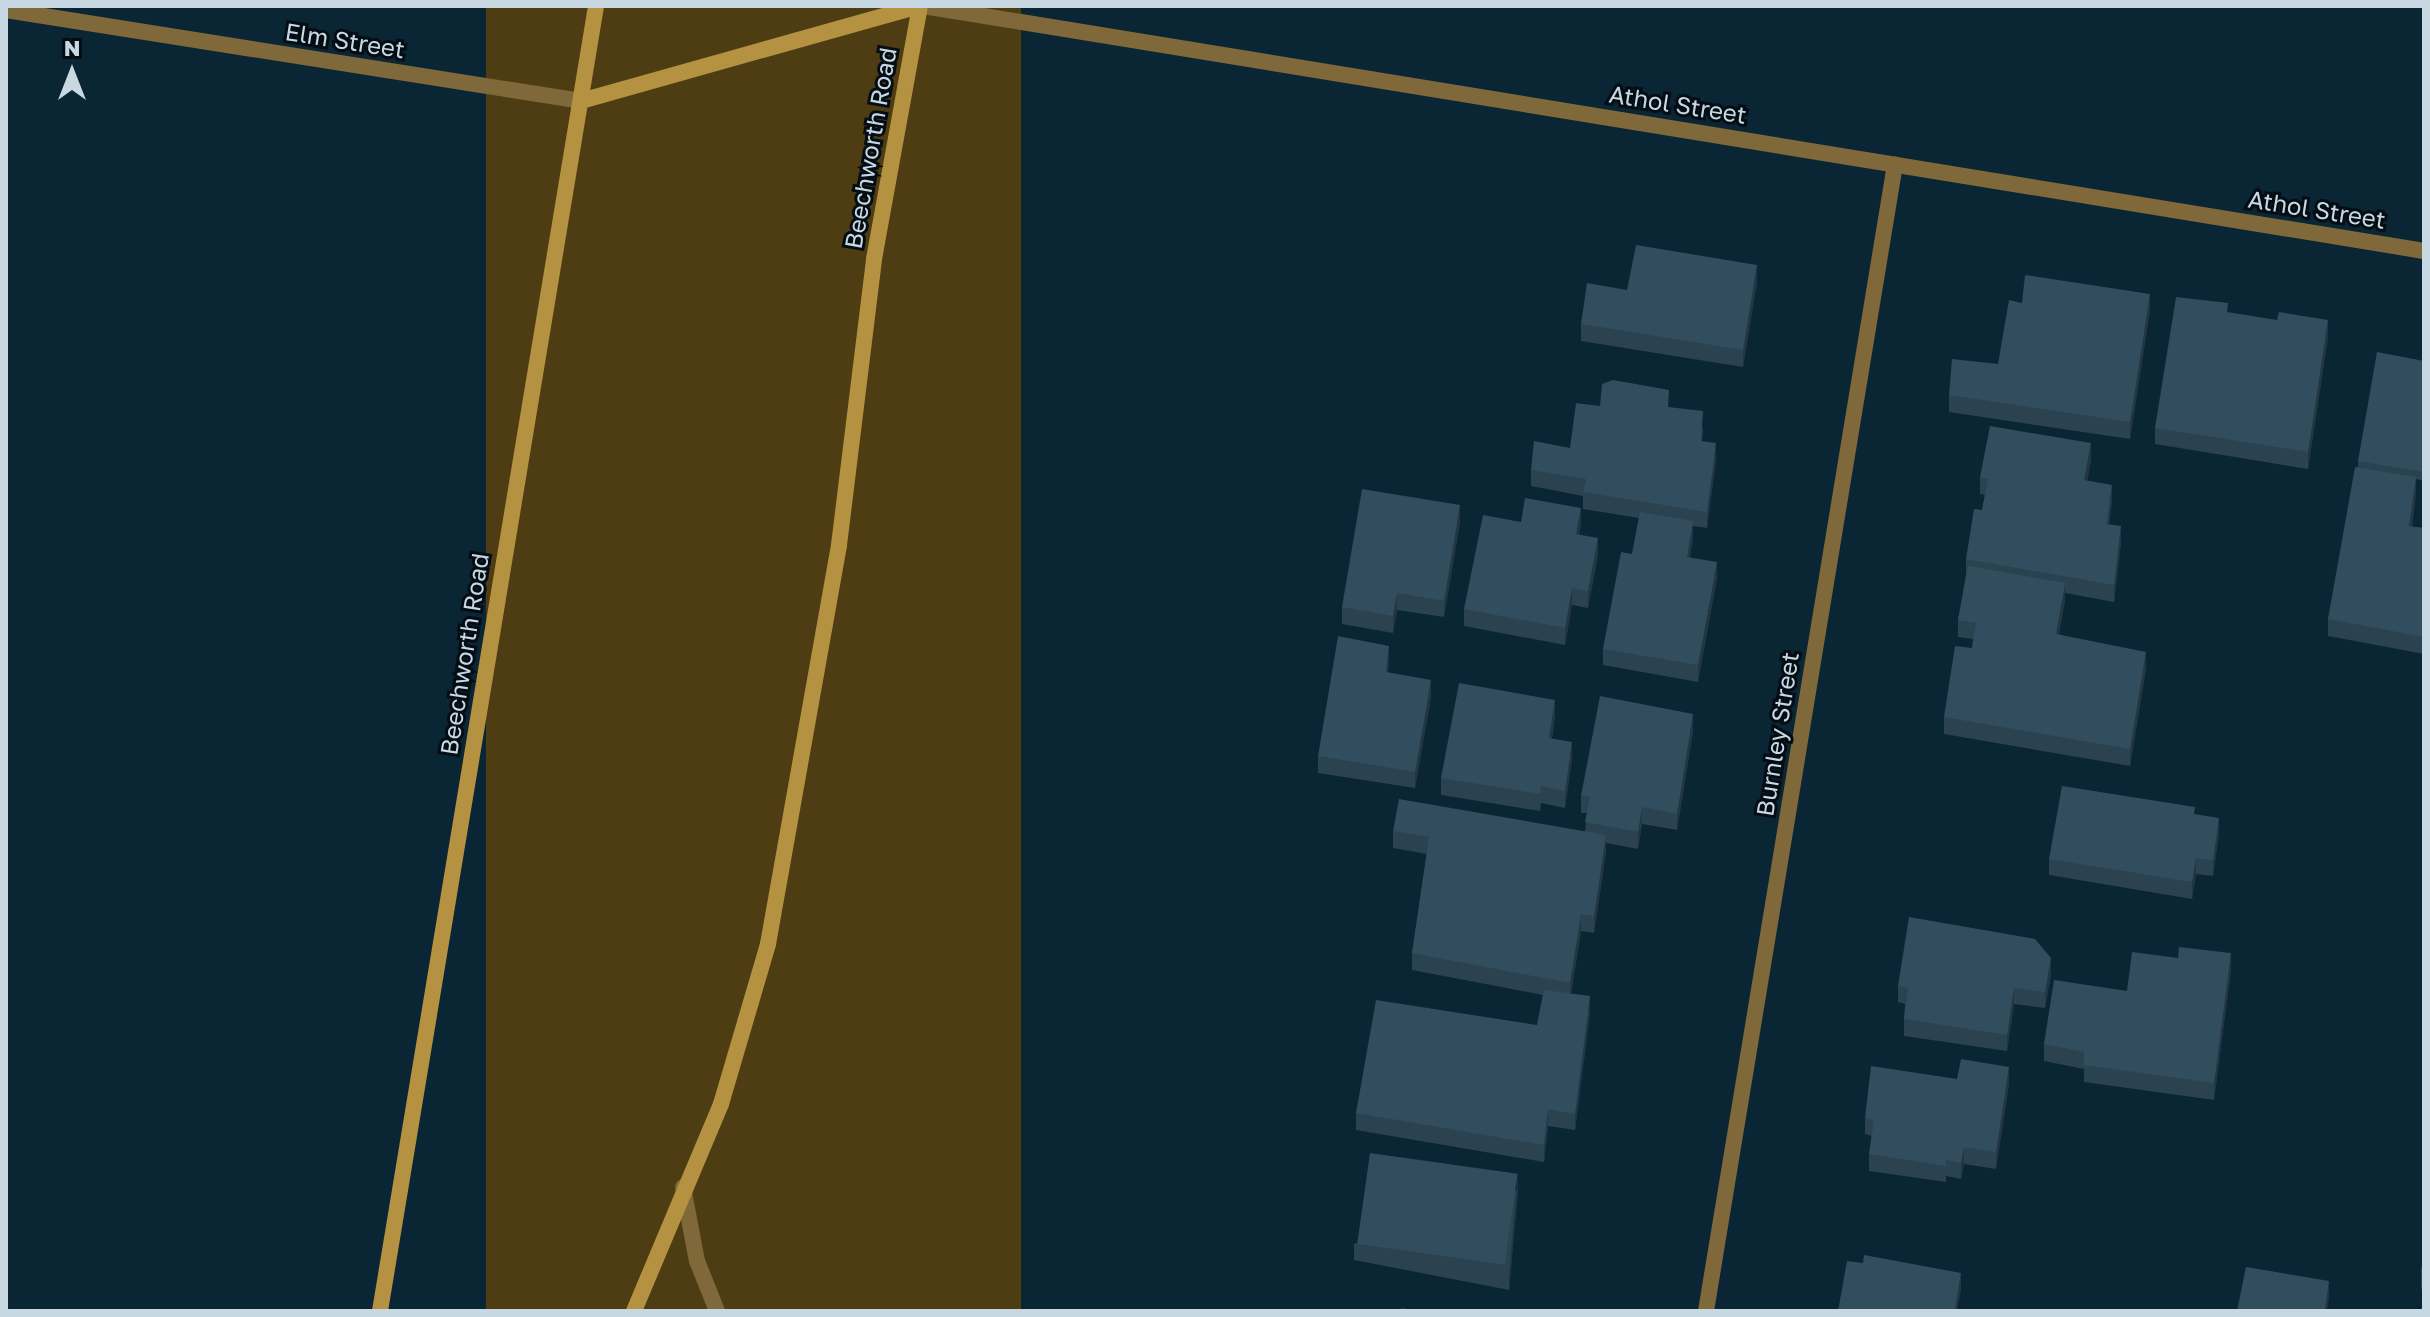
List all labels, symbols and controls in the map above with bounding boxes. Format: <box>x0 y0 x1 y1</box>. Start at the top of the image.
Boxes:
street label: Elm Street <box>283 16 407 64</box>
north arrow <box>32 32 112 112</box>
text: N <box>64 34 80 61</box>
street label: Beechworth Road <box>838 45 902 251</box>
street label: Athol Street <box>1607 79 1749 129</box>
street label: Athol Street <box>2246 184 2388 234</box>
street label: Beechworth Road <box>434 551 494 757</box>
street label: Burnley Street <box>1750 650 1804 818</box>

